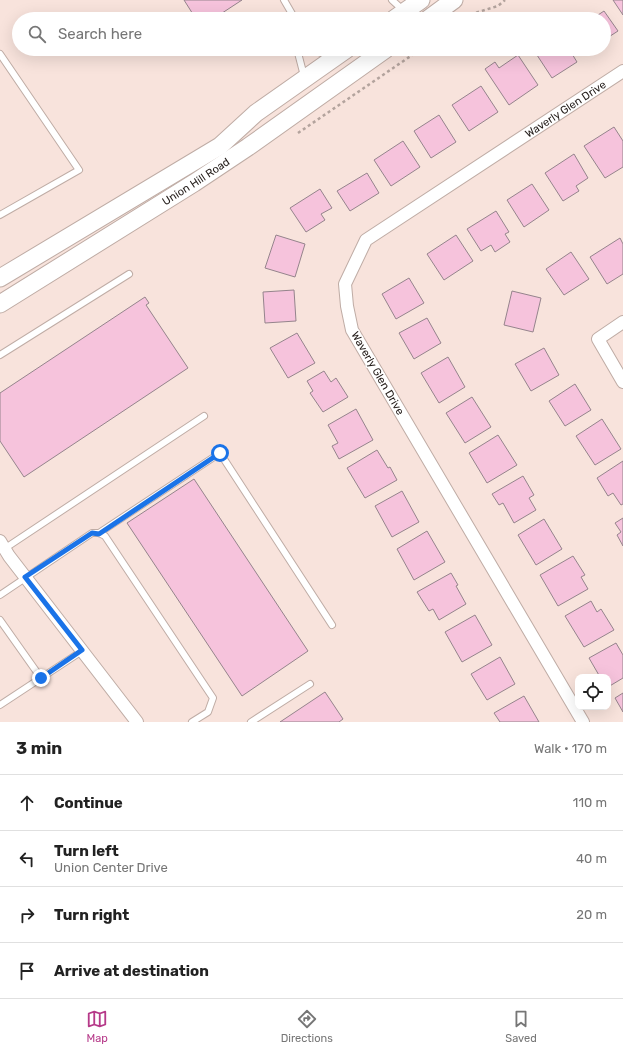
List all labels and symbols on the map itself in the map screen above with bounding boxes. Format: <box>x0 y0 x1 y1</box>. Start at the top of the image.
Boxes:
street label: Waverly Glen Drive <box>523 78 609 141</box>
street label: Union Hill Road <box>160 155 232 208</box>
street label: Waverly Glen Drive <box>348 329 407 417</box>
route start <box>211 444 229 462</box>
route end <box>32 669 50 687</box>

